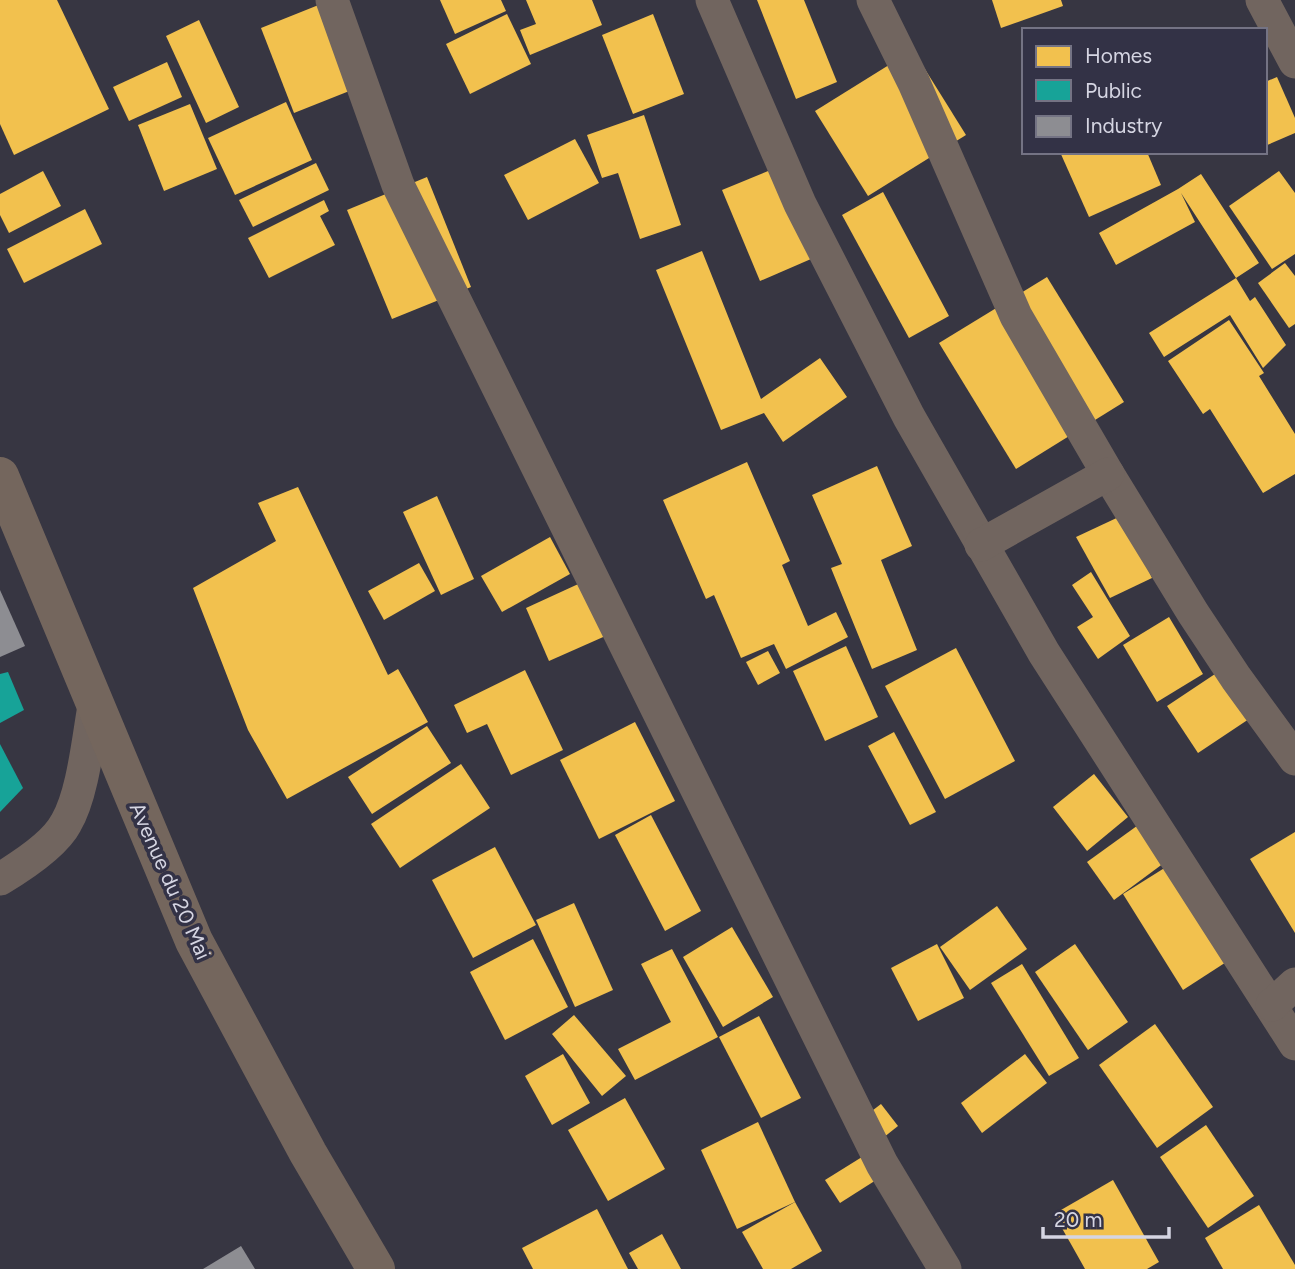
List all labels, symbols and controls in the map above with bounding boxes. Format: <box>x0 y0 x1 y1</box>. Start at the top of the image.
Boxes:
legend <box>1022 28 1267 154</box>
text: Homes <box>1085 43 1152 68</box>
text: Public <box>1085 78 1142 103</box>
text: Industry <box>1085 113 1162 138</box>
street label: Avenue du 20 Mai <box>125 798 216 963</box>
scale bar <box>1043 1196 1169 1240</box>
text: 20 m <box>1054 1207 1102 1232</box>

